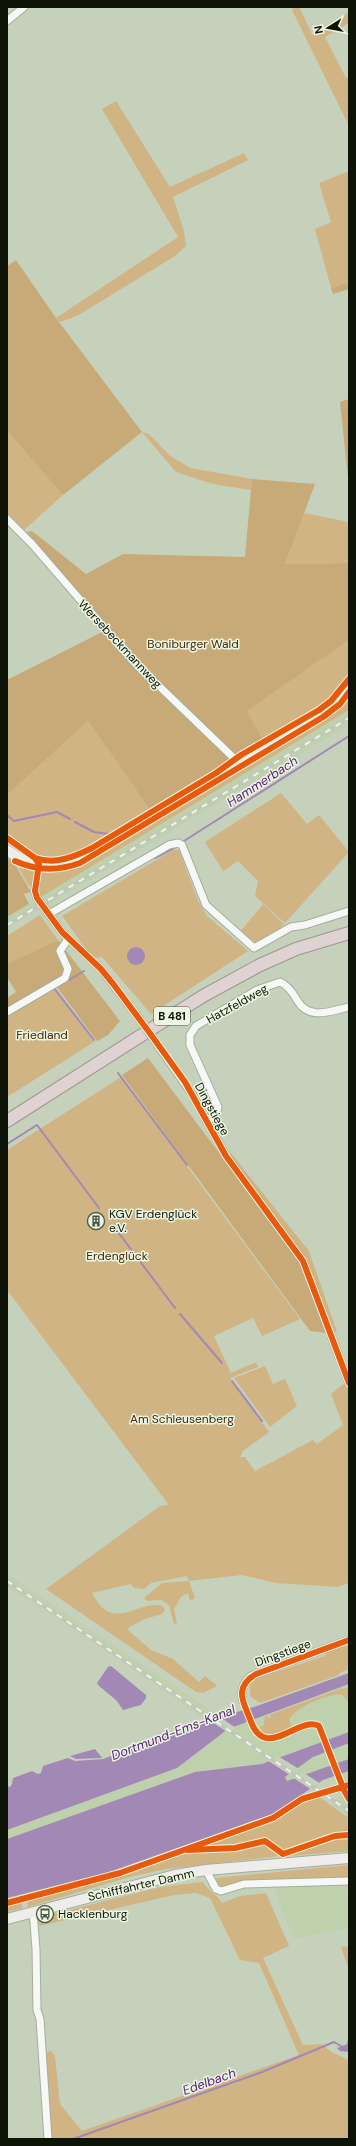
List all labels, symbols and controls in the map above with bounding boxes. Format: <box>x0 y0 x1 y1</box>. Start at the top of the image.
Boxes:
north arrow <box>308 8 348 48</box>
text: N <box>311 25 326 35</box>
street label: Wersebeckmannweg <box>75 596 166 692</box>
park label: Boniburger Wald <box>147 636 239 652</box>
water label: Hammerbach <box>223 752 301 811</box>
street label: Hatzfeldweg <box>203 980 271 1027</box>
road number: B 481 <box>154 1007 190 1025</box>
park label: Friedland <box>16 1027 68 1043</box>
street label: Dingstiege <box>191 1080 233 1138</box>
place label: KGV Erdenglück e.V. <box>109 1206 197 1236</box>
building icon: KGV Erdenglück e.V. <box>86 1211 106 1231</box>
park label: Erdenglück <box>86 1248 148 1264</box>
park label: Am Schleusenberg <box>130 1411 234 1427</box>
street label: Dingstiege <box>253 1635 313 1670</box>
water label: Dortmund-Ems-Kanal <box>109 1701 239 1764</box>
street label: Schifffahrter Damm <box>86 1865 196 1905</box>
bus stop icon: Hacklenburg <box>35 1904 55 1924</box>
place label: Hacklenburg <box>58 1906 128 1922</box>
water label: Edelbach <box>180 2064 238 2099</box>

